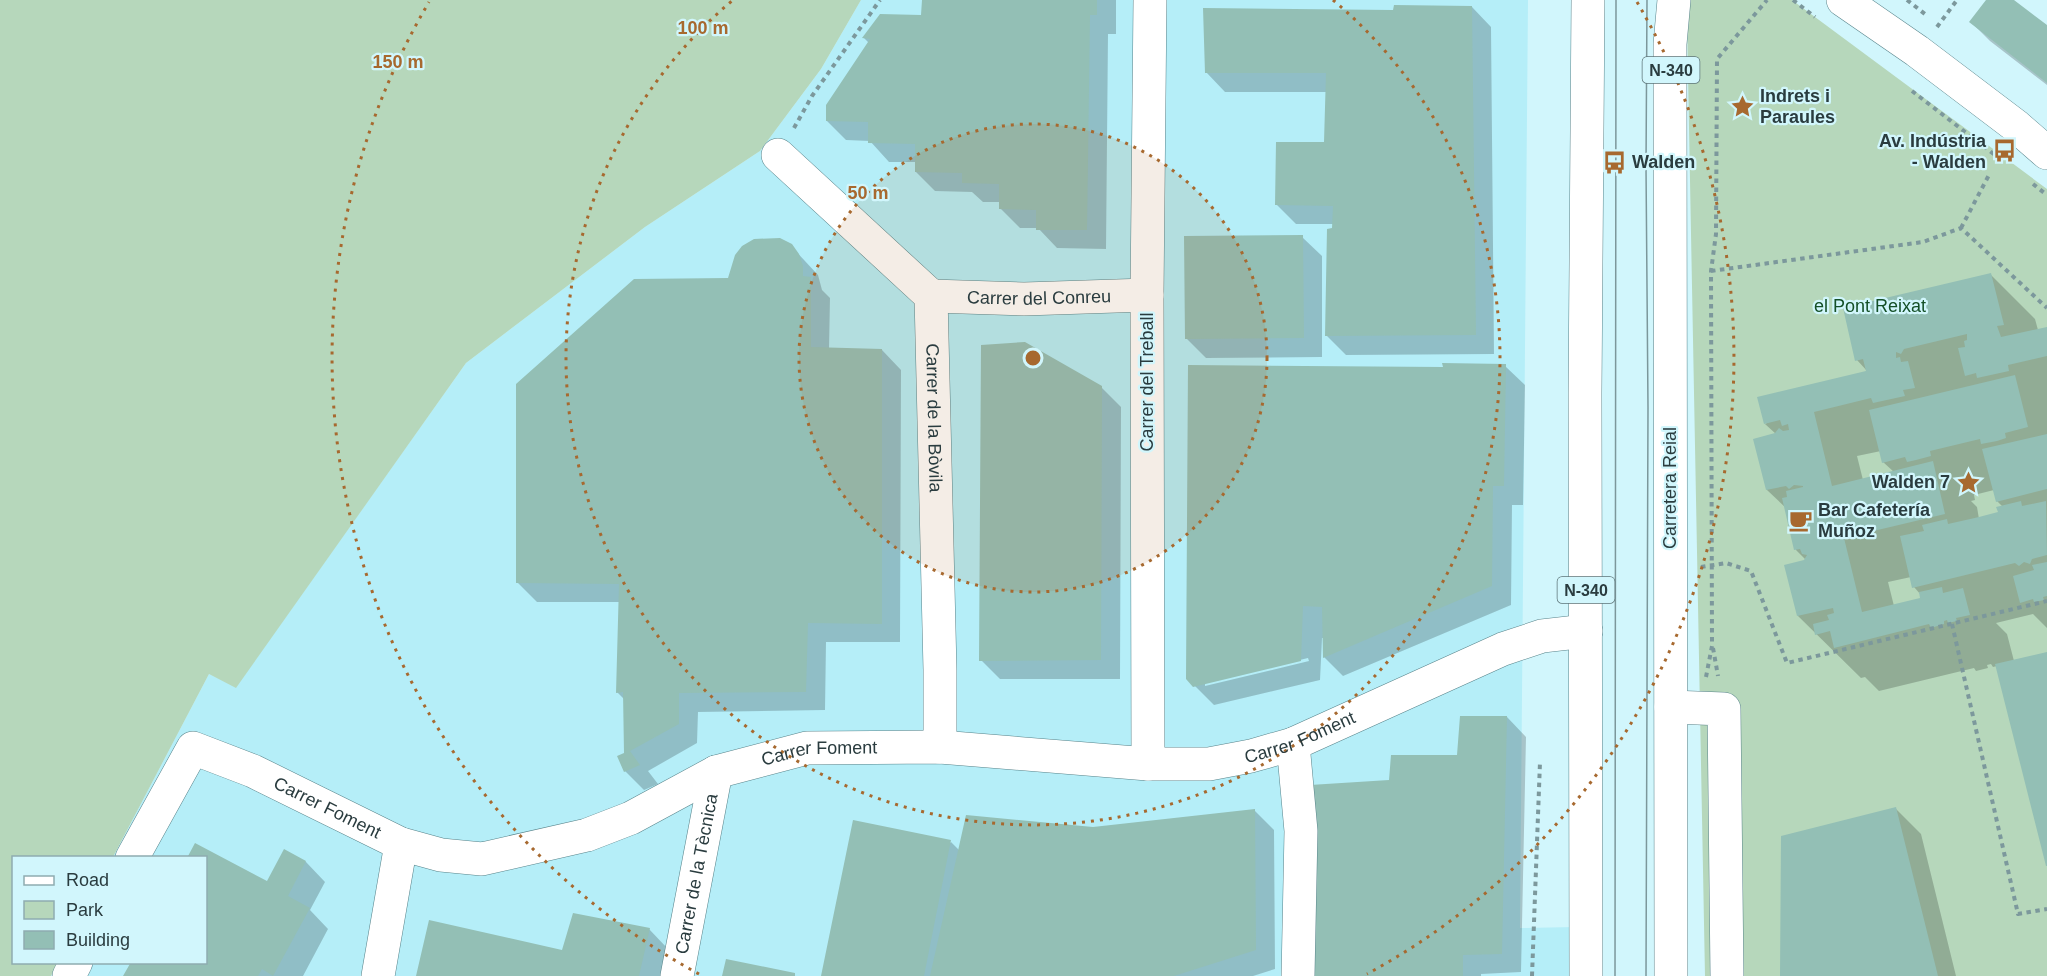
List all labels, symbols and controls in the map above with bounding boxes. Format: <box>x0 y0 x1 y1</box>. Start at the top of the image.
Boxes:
text: 100 m <box>677 18 729 38</box>
text: 150 m <box>372 52 424 72</box>
road number: N-340 <box>1642 57 1700 83</box>
place label: Indrets i Paraules <box>1760 86 1835 127</box>
place icon: Indrets i Paraules <box>1729 93 1755 119</box>
place label: Av. Indústria - Walden <box>1879 131 1987 172</box>
bus stop icon: Av. Indústria - Walden <box>1991 138 2017 164</box>
bus stop icon: Walden <box>1601 149 1627 175</box>
place label: Walden <box>1632 152 1695 172</box>
text: 50 m <box>847 183 889 203</box>
street label: Carrer del Conreu <box>967 286 1111 309</box>
park label: el Pont Reixat <box>1814 296 1926 316</box>
street label: Carrer del Treball <box>1137 312 1157 452</box>
street label: Carrer de la Bòvila <box>922 343 946 494</box>
centre of rings <box>1023 348 1043 368</box>
street label: Carretera Reial <box>1660 427 1680 549</box>
place icon: Walden 7 <box>1955 469 1981 495</box>
place label: Walden 7 <box>1872 472 1950 492</box>
place label: Bar Cafetería Muñoz <box>1818 500 1931 541</box>
cafe icon: Bar Cafetería Muñoz <box>1787 507 1813 533</box>
road number: N-340 <box>1558 577 1614 603</box>
street label: Carrer Foment <box>1242 707 1358 767</box>
street label: Carrer Foment <box>759 737 877 770</box>
street label: Carrer Foment <box>270 773 384 843</box>
street label: Carrer de la Tècnica <box>671 791 722 956</box>
legend <box>12 856 207 964</box>
text: Road <box>66 870 109 890</box>
text: Park <box>66 900 104 920</box>
text: Building <box>66 930 130 950</box>

